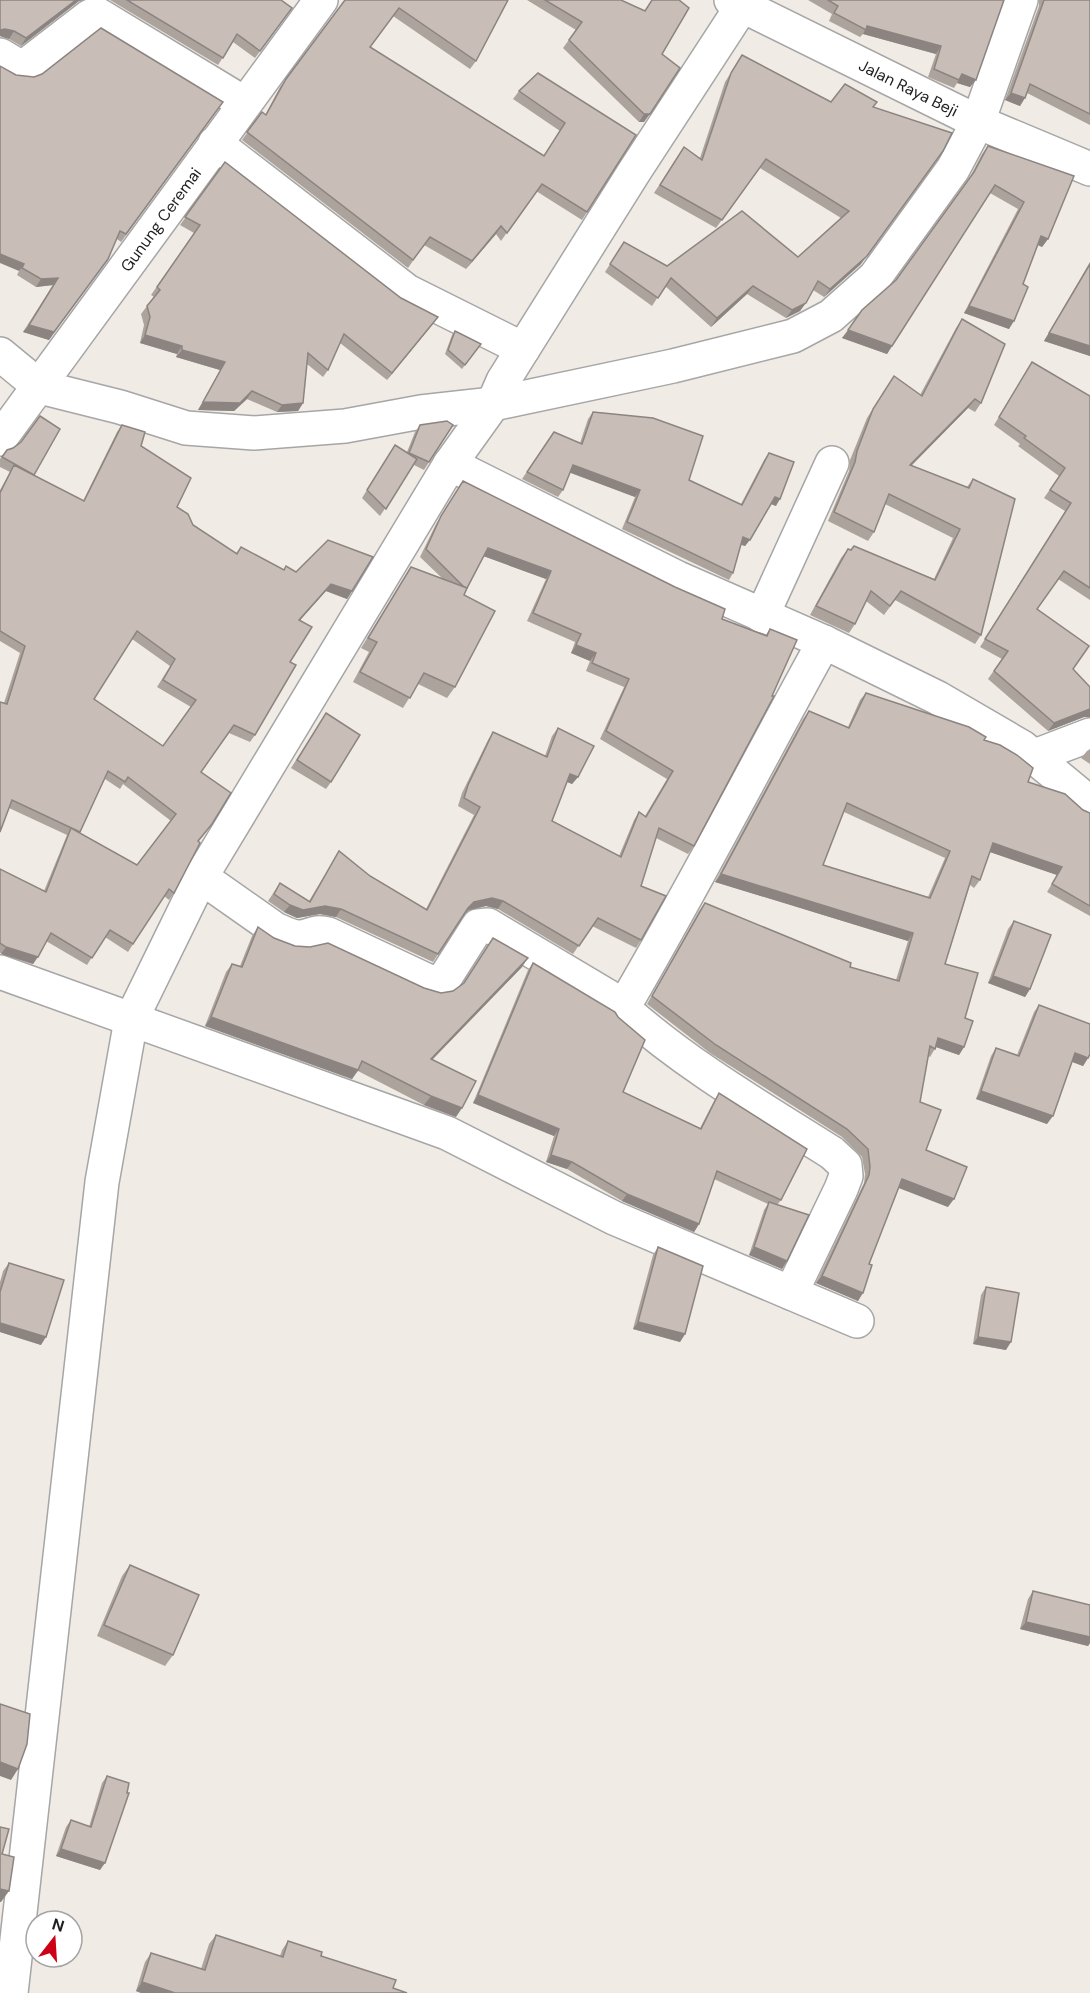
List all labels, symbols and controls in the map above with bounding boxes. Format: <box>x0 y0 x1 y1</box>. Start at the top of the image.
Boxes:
street label: Jalan Raya Beji <box>855 55 961 121</box>
street label: Gunung Ceremai <box>116 163 206 276</box>
north arrow <box>24 1909 84 1969</box>
text: N <box>50 1913 67 1937</box>

